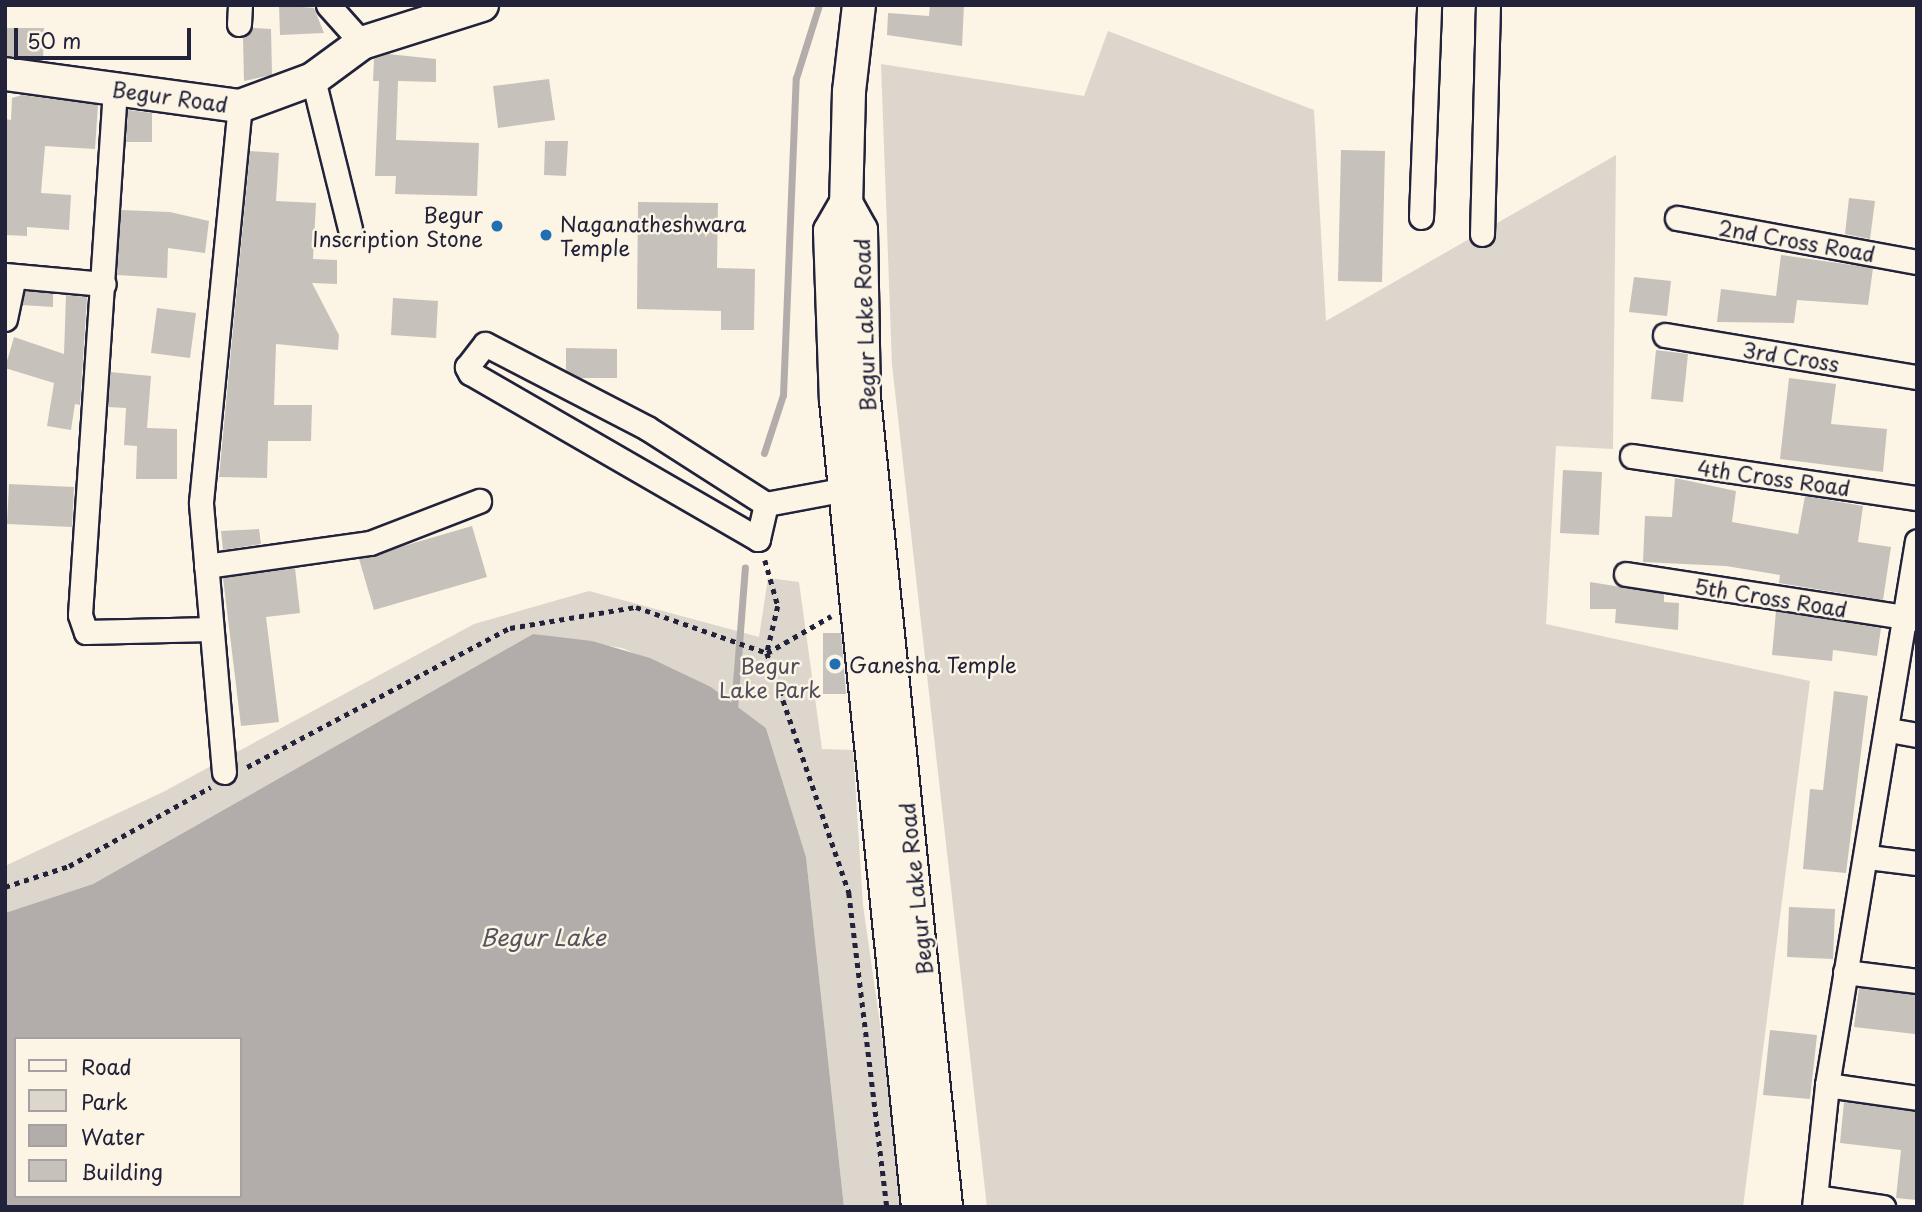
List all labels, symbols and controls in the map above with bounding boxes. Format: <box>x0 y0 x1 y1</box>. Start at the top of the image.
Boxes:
scale bar <box>18 14 194 58</box>
text: 50 m <box>27 24 81 56</box>
street label: Begur Road <box>110 75 230 117</box>
place label: Begur Inscription Stone <box>313 201 483 251</box>
place label: Naganatheshwara Temple <box>560 210 746 260</box>
street label: 2nd Cross Road <box>1716 214 1878 266</box>
marker: Begur Inscription Stone <box>489 218 505 234</box>
marker: Naganatheshwara Temple <box>538 227 554 243</box>
street label: Begur Lake Road <box>848 239 880 411</box>
street label: 3rd Cross <box>1741 336 1841 376</box>
street label: 4th Cross Road <box>1696 454 1852 500</box>
street label: 5th Cross Road <box>1693 572 1849 622</box>
place label: Ganesha Temple <box>849 651 1017 677</box>
park label: Begur Lake Park <box>719 652 821 702</box>
marker: Ganesha Temple <box>827 656 843 672</box>
street label: Begur Lake Road <box>893 802 937 976</box>
water label: Begur Lake <box>480 923 606 951</box>
legend <box>14 1037 242 1198</box>
text: Road <box>81 1050 132 1082</box>
text: Park <box>81 1085 128 1117</box>
text: Water <box>81 1120 144 1152</box>
text: Building <box>81 1155 163 1187</box>

